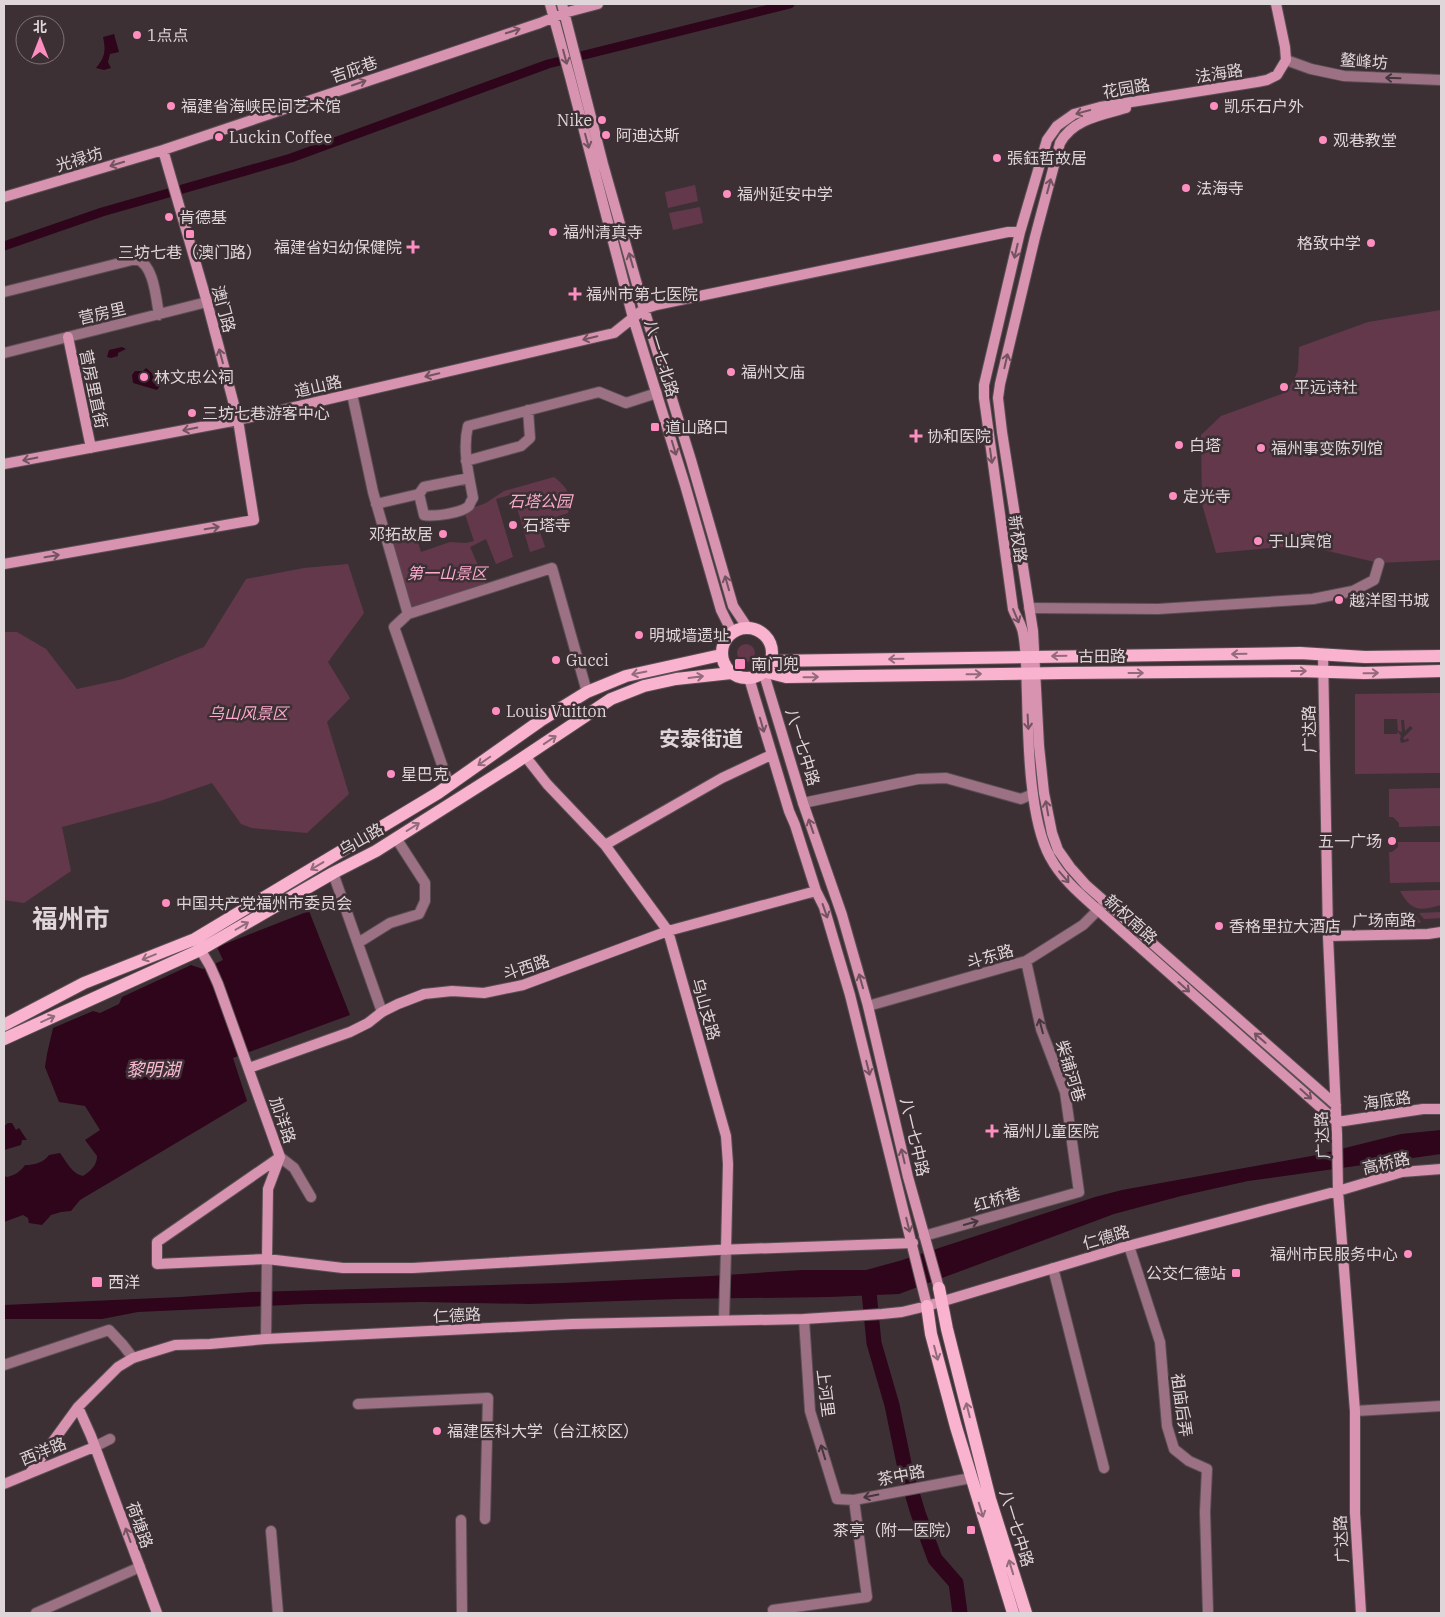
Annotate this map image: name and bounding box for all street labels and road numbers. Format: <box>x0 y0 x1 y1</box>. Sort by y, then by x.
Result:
street label: 鳌峰坊 <box>1339 49 1389 73</box>
street label: 吉庇巷 <box>328 52 380 86</box>
street label: 法海路 <box>1194 59 1244 87</box>
street label: 花园路 <box>1101 74 1151 102</box>
street label: 光禄坊 <box>53 142 105 176</box>
street label: 澳门路 <box>208 283 240 335</box>
street label: 营房里 <box>76 298 128 328</box>
street label: 八一七北路 <box>641 317 683 399</box>
street label: 营房里直街 <box>76 348 112 430</box>
street label: 道山路 <box>292 371 344 401</box>
street label: 新权路 <box>1005 514 1031 564</box>
street label: 古田路 <box>1078 646 1126 666</box>
street label: 广达路 <box>1299 705 1319 753</box>
street label: 八一七中路 <box>782 706 824 788</box>
street label: 乌山路 <box>335 818 387 860</box>
street label: 新权南路 <box>1101 890 1161 948</box>
street label: 广场南路 <box>1352 909 1416 931</box>
street label: 斗东路 <box>964 940 1016 972</box>
street label: 斗西路 <box>500 950 552 984</box>
street label: 乌山支路 <box>688 975 724 1043</box>
street label: 柴铺河巷 <box>1052 1037 1090 1105</box>
street label: 海底路 <box>1362 1087 1412 1113</box>
street label: 加洋路 <box>266 1094 300 1146</box>
street label: 八一七中路 <box>896 1096 934 1178</box>
street label: 广达路 <box>1311 1111 1333 1159</box>
street label: 高桥路 <box>1360 1148 1412 1178</box>
street label: 红桥巷 <box>971 1183 1023 1215</box>
street label: 仁德路 <box>1080 1221 1132 1253</box>
street label: 仁德路 <box>433 1304 481 1326</box>
street label: 上河里 <box>813 1368 839 1418</box>
street label: 祖庙后弄 <box>1168 1372 1196 1438</box>
street label: 西洋路 <box>17 1433 69 1469</box>
street label: 茶中路 <box>876 1461 926 1489</box>
street label: 八一七中路 <box>996 1487 1038 1569</box>
street label: 荷塘路 <box>122 1499 158 1551</box>
street label: 广达路 <box>1330 1515 1352 1563</box>

